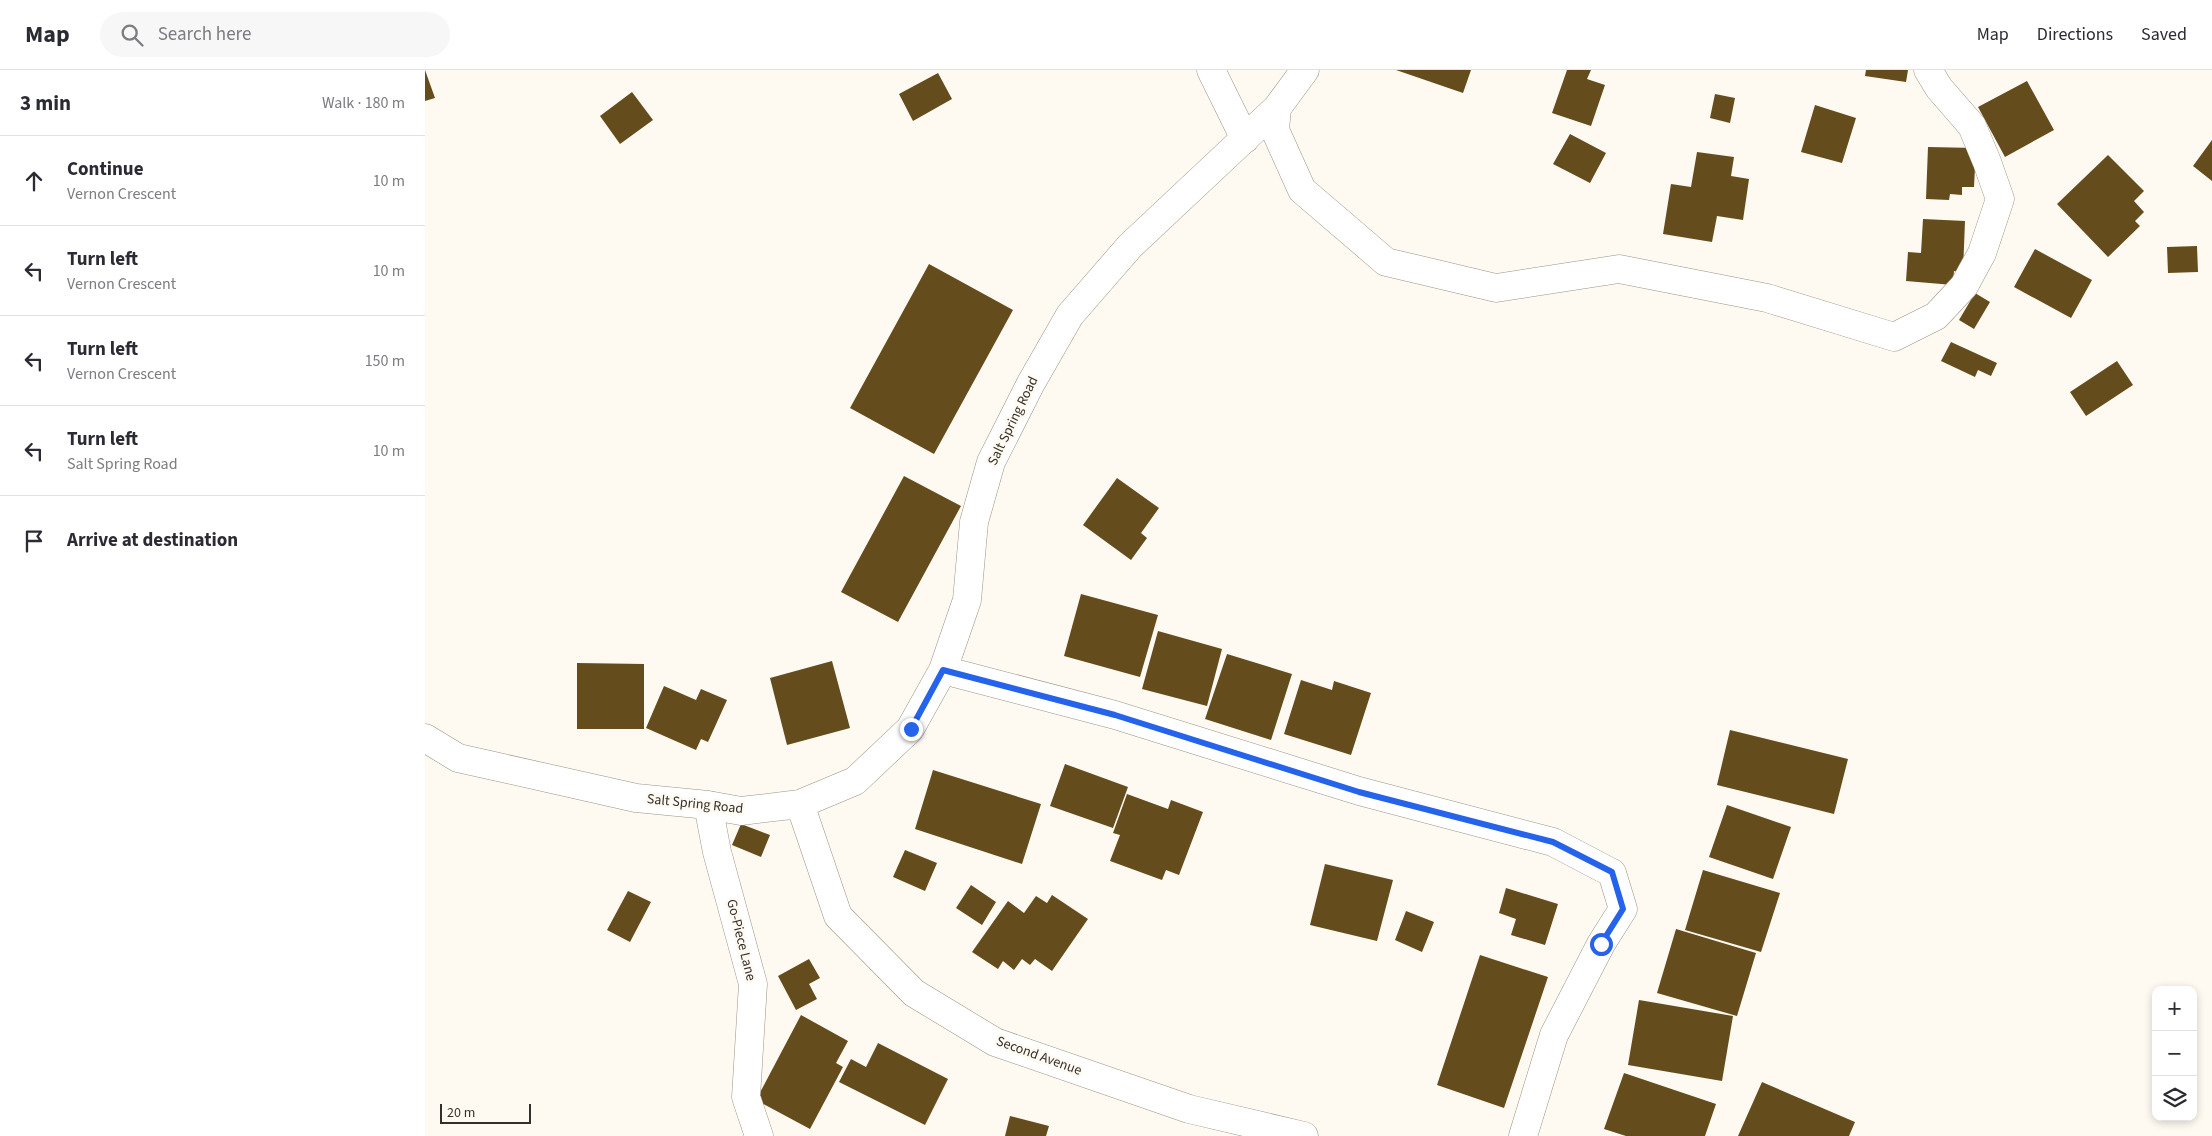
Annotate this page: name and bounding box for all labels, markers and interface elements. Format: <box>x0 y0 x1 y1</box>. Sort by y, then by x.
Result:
search box <box>100 12 450 57</box>
text: Map <box>25 17 70 52</box>
icon: search <box>118 21 146 49</box>
text: Search here <box>158 21 251 48</box>
text: Map <box>1977 22 2009 47</box>
text: Directions <box>2037 22 2113 47</box>
text: Saved <box>2141 22 2187 47</box>
text: 3 min <box>20 88 71 118</box>
text: Walk · 180 m <box>322 92 405 114</box>
text: Continue <box>67 156 144 183</box>
icon: ahead <box>20 167 48 195</box>
text: 10 m <box>373 170 405 192</box>
text: Vernon Crescent <box>67 183 176 205</box>
text: Turn left <box>67 246 138 273</box>
icon: left <box>20 257 48 285</box>
text: 10 m <box>373 260 405 282</box>
text: Vernon Crescent <box>67 273 176 295</box>
text: Turn left <box>67 336 138 363</box>
icon: left <box>20 347 48 375</box>
text: 150 m <box>365 350 405 372</box>
text: Vernon Crescent <box>67 363 176 385</box>
street label: Salt Spring Road <box>983 373 1043 469</box>
text: Turn left <box>67 426 138 453</box>
icon: left <box>20 437 48 465</box>
text: 10 m <box>373 440 405 462</box>
text: Salt Spring Road <box>67 453 178 475</box>
icon: arrive <box>20 527 48 555</box>
text: Arrive at destination <box>67 527 238 554</box>
route end <box>900 718 923 741</box>
street label: Salt Spring Road <box>646 789 744 819</box>
street label: Go-Piece Lane <box>721 897 761 983</box>
route start <box>1590 933 1613 956</box>
map controls <box>2152 986 2197 1121</box>
button: + <box>2152 986 2197 1031</box>
street label: Second Avenue <box>994 1031 1085 1081</box>
button: − <box>2152 1031 2197 1076</box>
button: layers <box>2152 1076 2197 1121</box>
scale bar <box>440 1101 531 1124</box>
text: 20 m <box>447 1103 475 1123</box>

